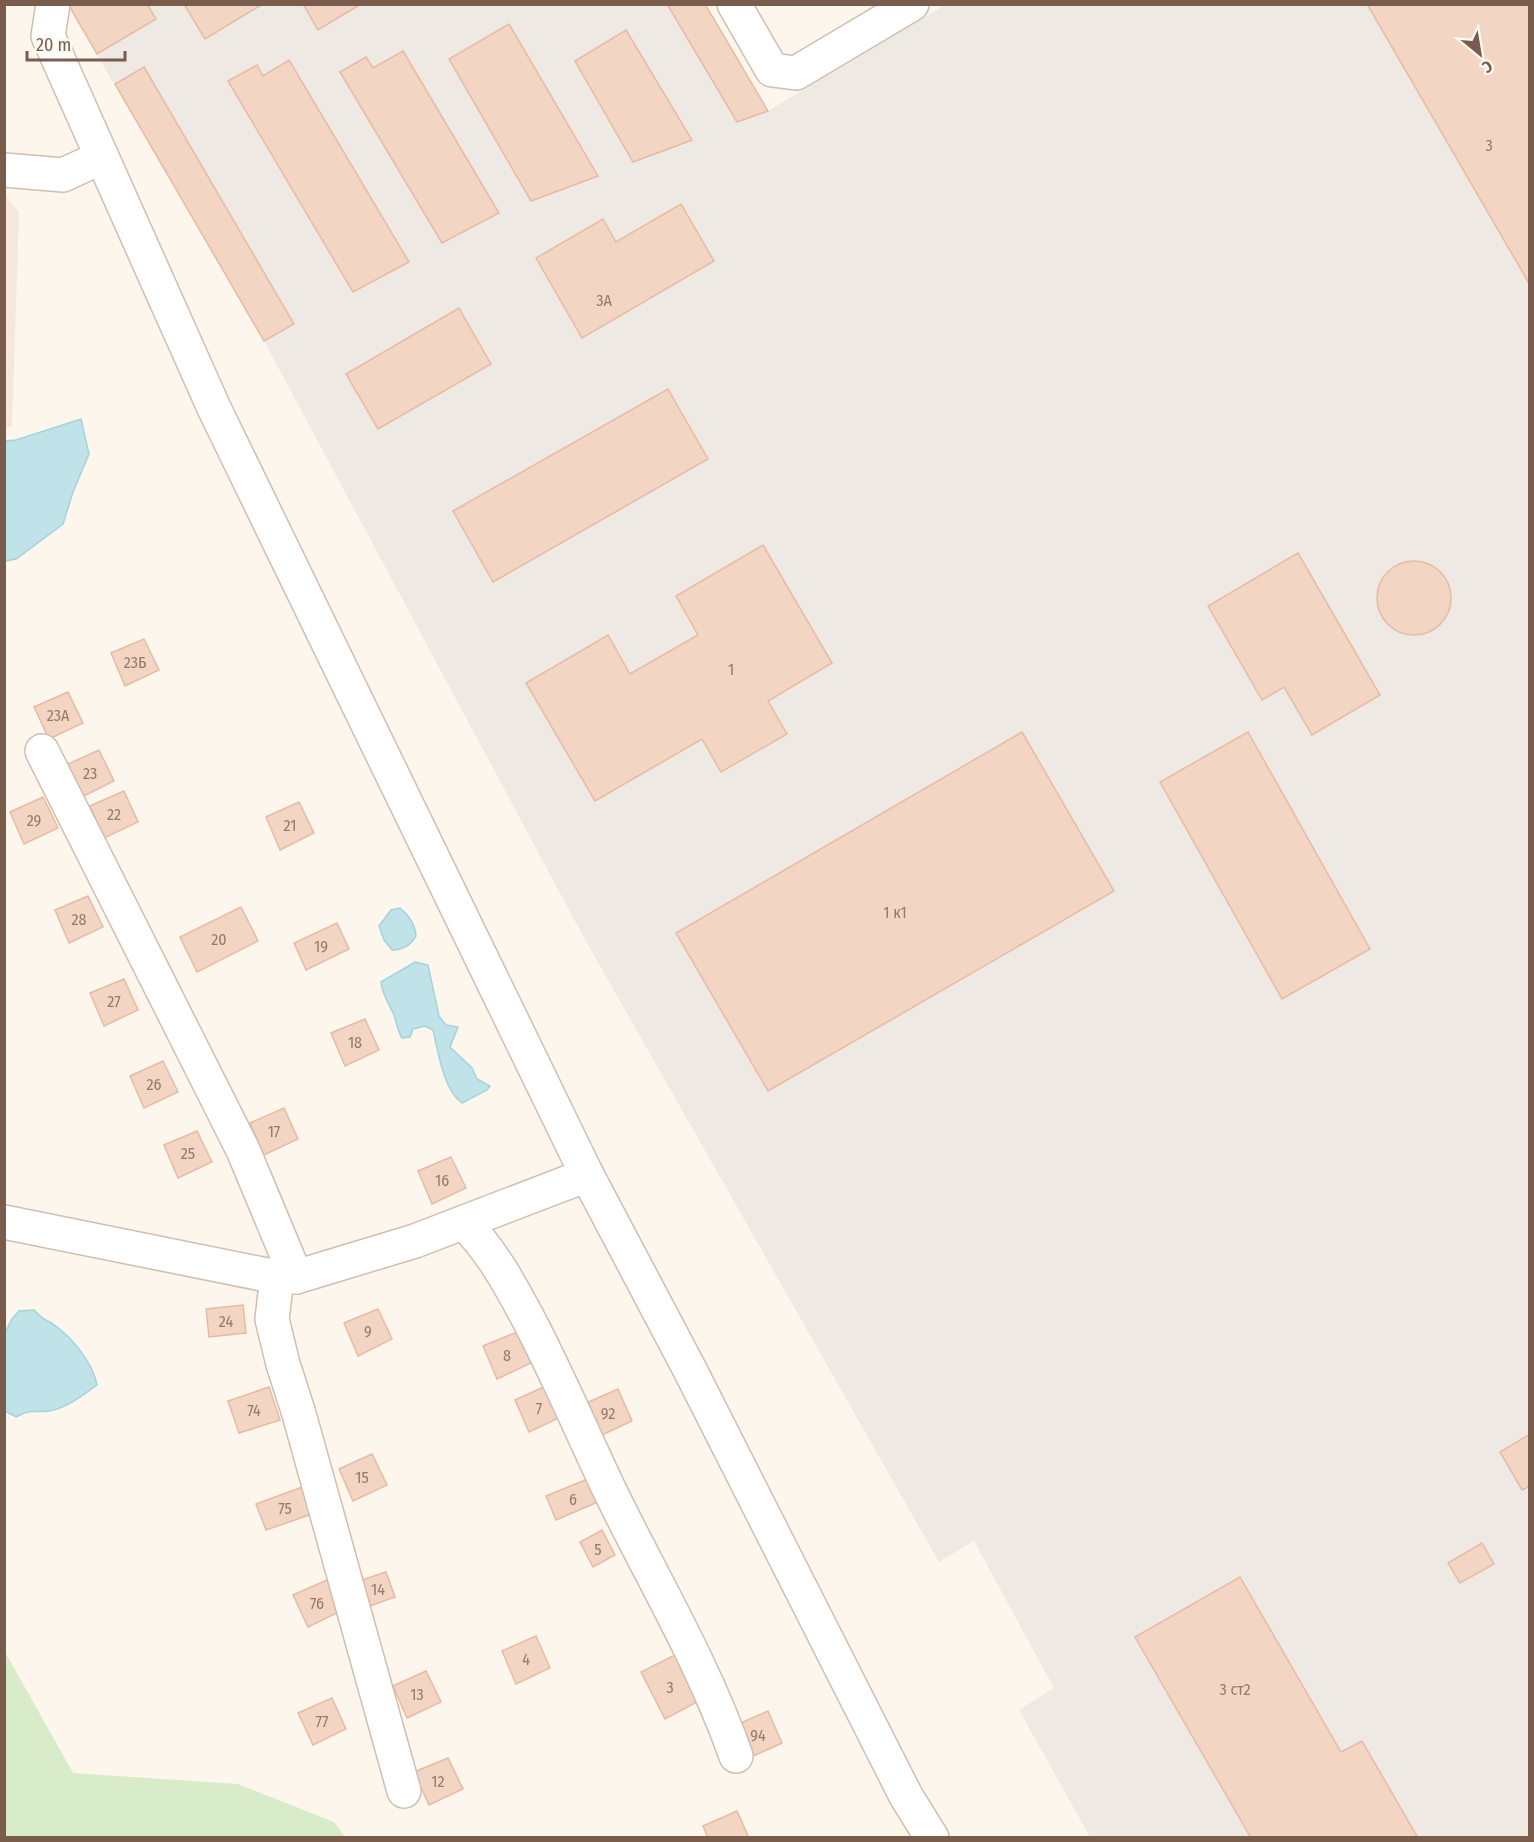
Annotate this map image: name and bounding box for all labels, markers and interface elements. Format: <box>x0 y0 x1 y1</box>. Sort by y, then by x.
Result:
scale bar <box>27 24 124 62</box>
north arrow <box>1450 24 1510 84</box>
text: 20 m <box>36 34 71 56</box>
text: С <box>1478 56 1496 77</box>
house number: 3 <box>1485 136 1493 155</box>
house number: 3А <box>596 291 612 310</box>
house number: 23Б <box>124 653 146 672</box>
house number: 1 <box>728 660 734 679</box>
house number: 23А <box>47 706 70 725</box>
house number: 23 <box>83 764 97 783</box>
house number: 22 <box>107 805 121 824</box>
house number: 29 <box>27 811 42 830</box>
house number: 21 <box>284 816 296 835</box>
house number: 1 к1 <box>883 903 907 922</box>
house number: 28 <box>71 910 87 929</box>
house number: 20 <box>211 930 227 949</box>
house number: 19 <box>314 937 328 956</box>
house number: 27 <box>107 992 121 1011</box>
house number: 18 <box>348 1033 362 1052</box>
house number: 26 <box>147 1075 162 1094</box>
house number: 17 <box>268 1122 281 1141</box>
house number: 25 <box>181 1144 195 1163</box>
house number: 16 <box>435 1171 449 1190</box>
house number: 24 <box>219 1312 233 1331</box>
house number: 9 <box>364 1322 372 1341</box>
house number: 8 <box>503 1346 511 1365</box>
house number: 7 <box>536 1399 543 1418</box>
house number: 74 <box>247 1401 261 1420</box>
house number: 92 <box>601 1404 615 1423</box>
house number: 15 <box>355 1468 369 1487</box>
house number: 6 <box>569 1490 577 1509</box>
house number: 75 <box>278 1499 292 1518</box>
house number: 5 <box>594 1540 602 1559</box>
house number: 14 <box>371 1580 385 1599</box>
house number: 76 <box>310 1594 324 1613</box>
house number: 4 <box>522 1650 530 1669</box>
house number: 3 <box>666 1678 674 1697</box>
house number: 3 ст2 <box>1219 1680 1251 1699</box>
house number: 13 <box>410 1685 424 1704</box>
house number: 77 <box>315 1712 329 1731</box>
house number: 94 <box>750 1726 766 1745</box>
house number: 12 <box>431 1772 445 1791</box>

